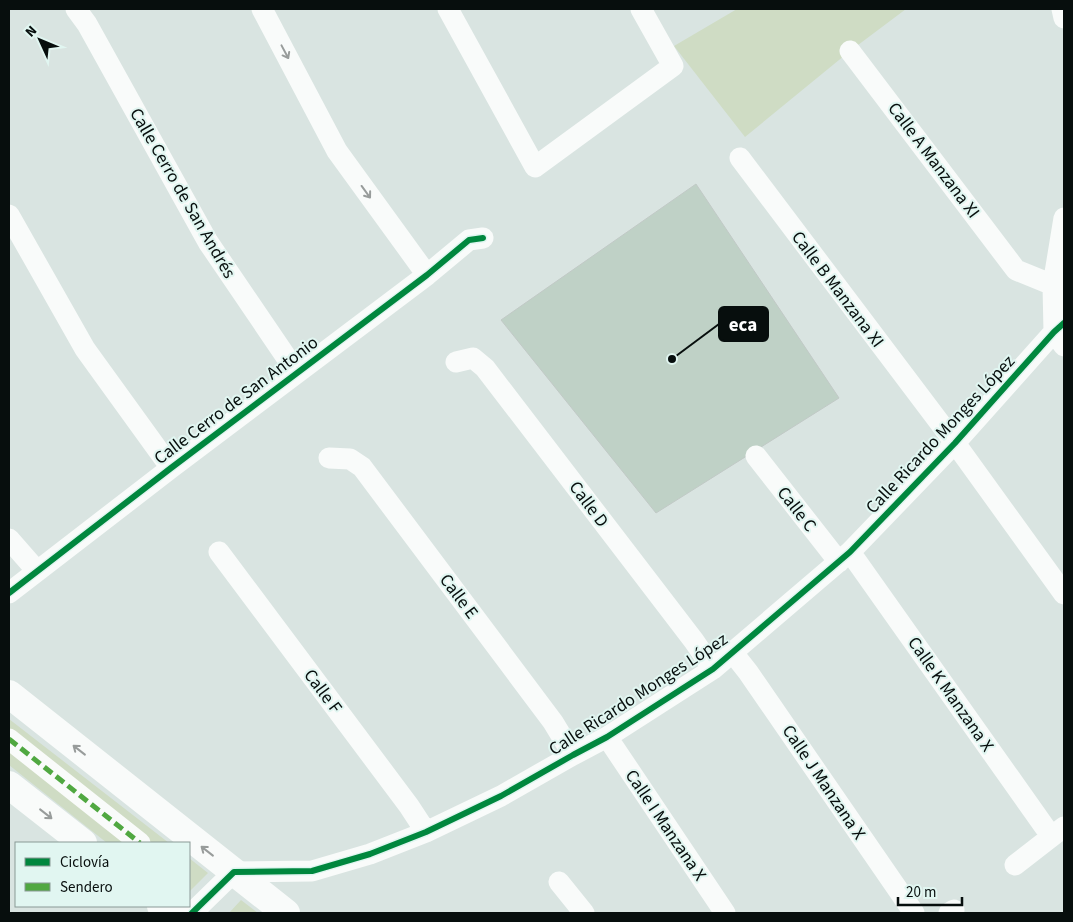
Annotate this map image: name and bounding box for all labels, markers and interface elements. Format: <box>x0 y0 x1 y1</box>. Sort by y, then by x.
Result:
north arrow <box>15 15 65 65</box>
text: N <box>21 21 42 42</box>
one-way arrow <box>280 44 290 59</box>
street label: Calle A Manzana XI <box>882 97 985 223</box>
street label: Calle Cerro de San Andrés <box>124 104 242 283</box>
one-way arrow <box>361 185 372 198</box>
street label: Calle B Manzana XI <box>785 226 890 353</box>
callout: eca <box>719 307 768 341</box>
text: eca <box>729 312 757 339</box>
street label: Calle Cerro de San Antonio <box>149 330 324 471</box>
street label: Calle Ricardo Monges López <box>860 349 1021 519</box>
street label: Calle D <box>563 476 614 533</box>
street label: Calle C <box>771 481 822 537</box>
street label: Calle E <box>433 569 484 624</box>
street label: Calle Ricardo Monges López <box>544 627 733 762</box>
street label: Calle K Manzana X <box>902 632 1000 757</box>
street label: Calle F <box>298 664 348 719</box>
street label: Calle J Manzana X <box>776 720 871 845</box>
one-way arrow <box>73 744 86 755</box>
street label: Calle I Manzana X <box>619 765 712 886</box>
one-way arrow <box>39 808 52 819</box>
legend <box>15 842 190 907</box>
one-way arrow <box>201 845 214 856</box>
text: Ciclovía <box>60 852 109 873</box>
scale bar <box>898 874 962 906</box>
text: Sendero <box>60 877 113 898</box>
text: 20 m <box>906 882 936 903</box>

